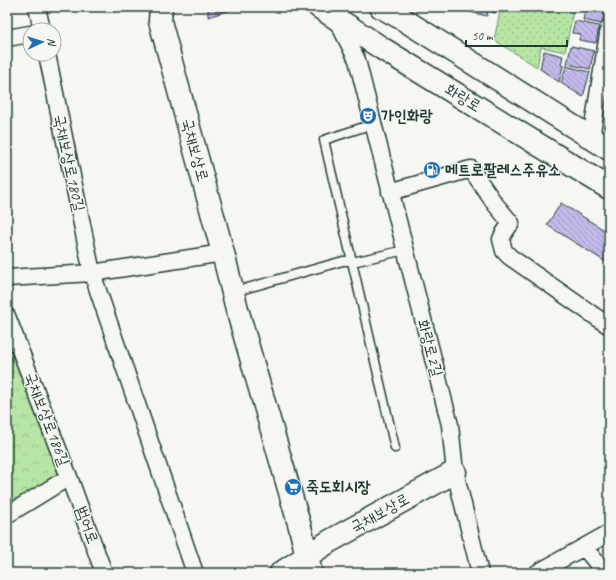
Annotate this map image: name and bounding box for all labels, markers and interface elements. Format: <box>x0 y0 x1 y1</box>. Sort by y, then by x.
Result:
north arrow <box>22 22 62 62</box>
scale bar <box>466 22 567 48</box>
text: 50 m <box>472 28 494 44</box>
text: N <box>45 37 59 47</box>
street label: 화랑로 <box>441 79 485 117</box>
theatre icon: 가인화랑 <box>358 106 378 126</box>
place label: 가인화랑 <box>381 106 433 126</box>
street label: 국채보상로180길 <box>49 113 89 214</box>
street label: 국채보상로 <box>177 116 213 184</box>
fuel station icon: 메트로팔레스주유소 <box>422 160 442 180</box>
place label: 메트로팔레스주유소 <box>445 160 561 180</box>
street label: 화랑로2길 <box>413 317 447 379</box>
street label: 국채보상로186길 <box>20 369 74 469</box>
supermarket icon: 죽도회시장 <box>283 477 303 497</box>
place label: 죽도회시장 <box>306 477 371 497</box>
street label: 국채보상로 <box>347 489 413 537</box>
street label: 범어로 <box>71 503 103 547</box>

